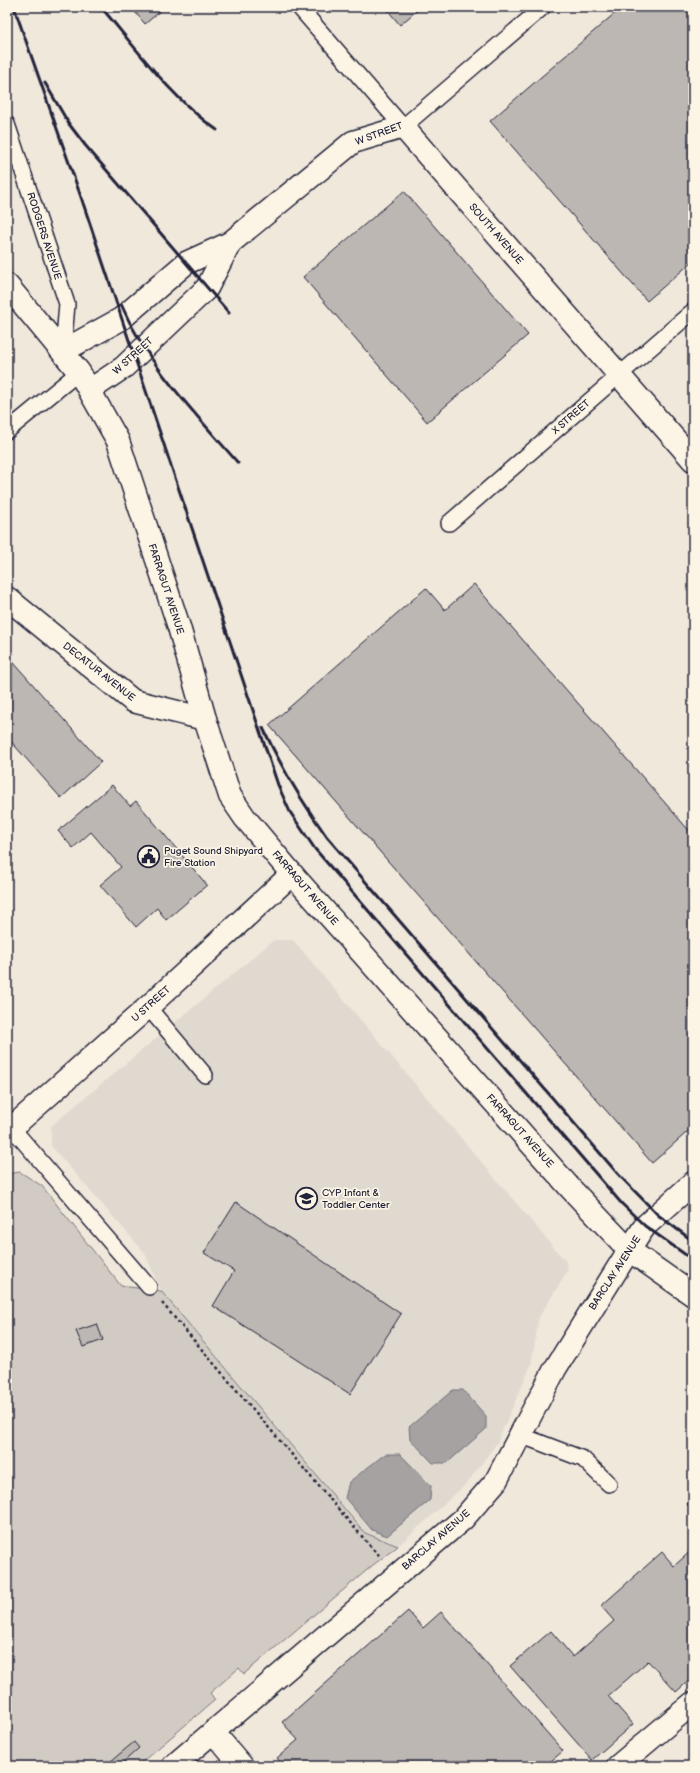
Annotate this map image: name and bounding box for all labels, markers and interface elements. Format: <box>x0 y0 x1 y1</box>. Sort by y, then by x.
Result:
street label: W STREET <box>354 120 404 148</box>
street label: RODGERS AVENUE <box>24 191 64 282</box>
street label: SOUTH AVENUE <box>466 201 526 267</box>
street label: W STREET <box>110 335 156 377</box>
street label: X STREET <box>549 397 592 437</box>
street label: FARRAGUT AVENUE <box>146 542 186 636</box>
street label: DECATUR AVENUE <box>60 640 138 704</box>
public building icon: Puget Sound Shipyard Fire Station <box>136 844 162 870</box>
place label: Puget Sound Shipyard Fire Station <box>164 845 263 869</box>
street label: FARRAGUT AVENUE <box>269 848 341 928</box>
street label: U STREET <box>129 983 173 1025</box>
street label: FARRAGUT AVENUE <box>484 1092 556 1170</box>
school or university icon: CYP Infant & Toddler Center <box>293 1186 319 1212</box>
place label: CYP Infant & Toddler Center <box>322 1187 390 1211</box>
street label: BARCLAY AVENUE <box>587 1233 644 1312</box>
street label: BARCLAY AVENUE <box>400 1507 473 1573</box>

